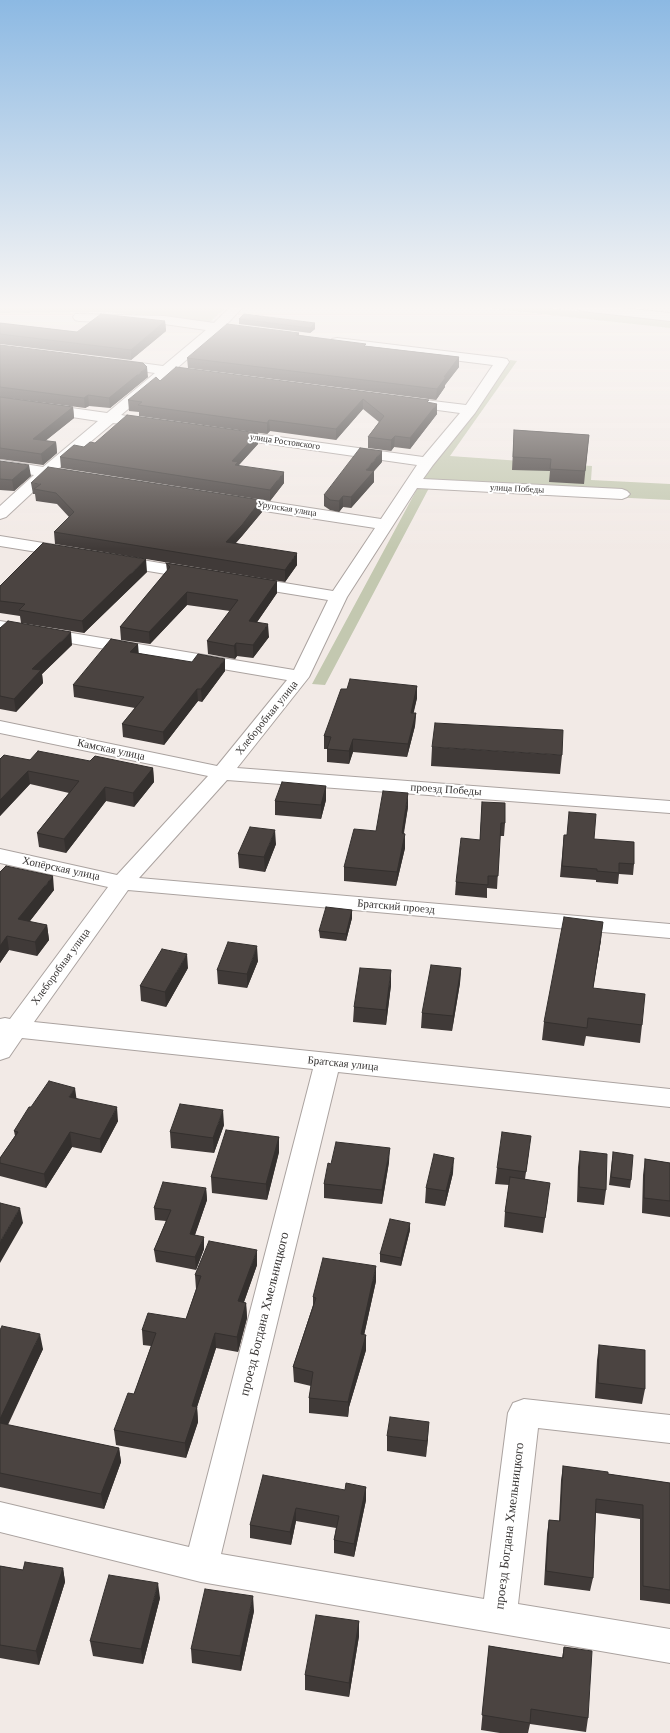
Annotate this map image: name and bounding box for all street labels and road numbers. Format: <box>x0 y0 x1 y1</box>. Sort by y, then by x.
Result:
street label: улица Ростовского <box>249 432 321 452</box>
street label: улица Победы <box>490 482 544 496</box>
street label: Урупская улица <box>256 499 318 519</box>
street label: Хлеборобная улица <box>233 678 301 758</box>
street label: Камская улица <box>76 736 146 764</box>
street label: проезд Победы <box>410 781 482 799</box>
street label: Хопёрская улица <box>21 854 101 884</box>
street label: Братский проезд <box>357 897 435 917</box>
street label: Хлеборобная улица <box>29 926 93 1008</box>
street label: Братская улица <box>307 1054 379 1074</box>
street label: проезд Богдана Хмельницкого <box>237 1231 293 1397</box>
street label: проезд Богдана Хмельницкого <box>492 1442 528 1610</box>

